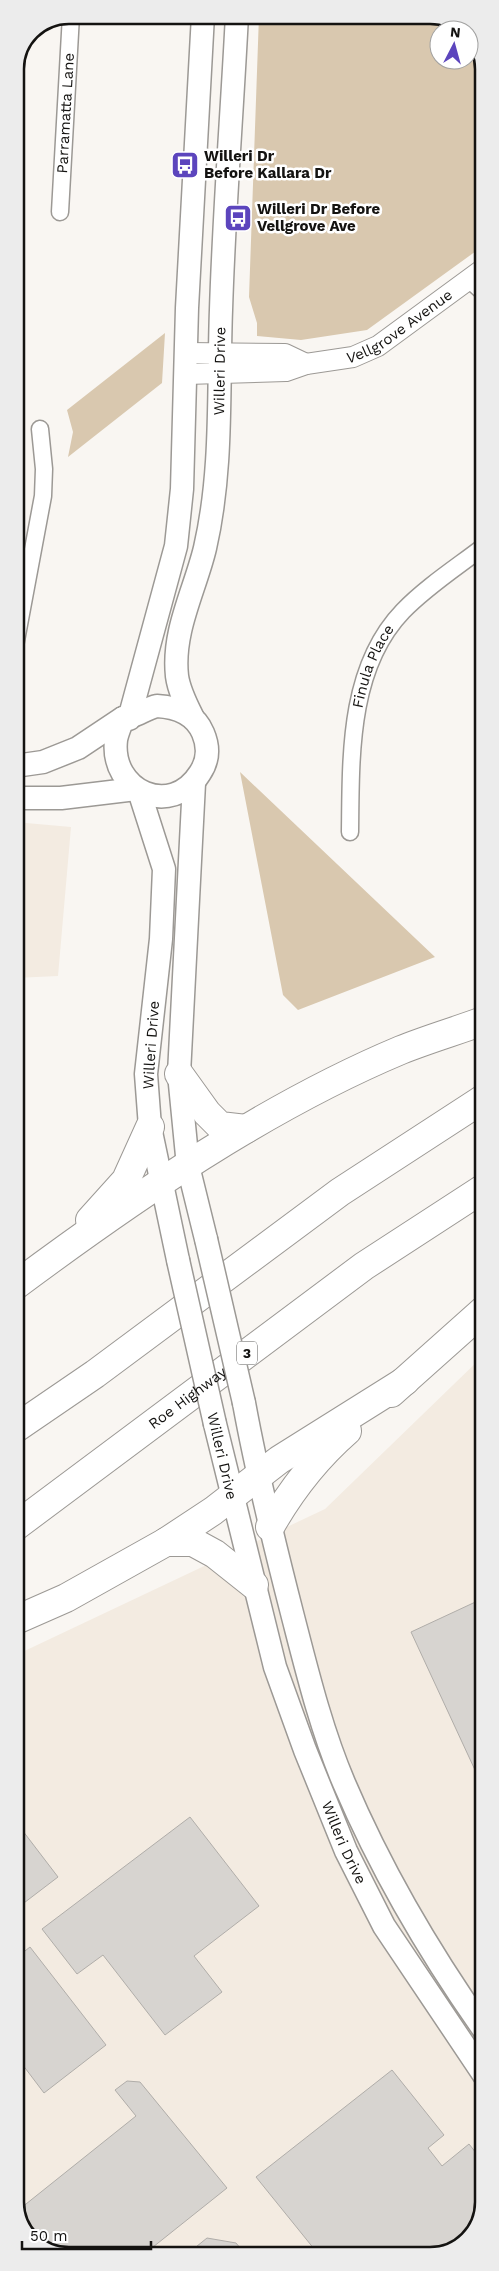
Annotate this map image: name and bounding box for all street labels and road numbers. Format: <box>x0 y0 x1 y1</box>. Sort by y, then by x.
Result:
street label: Parramatta Lane <box>53 52 78 174</box>
street label: Vellgrove Avenue <box>345 286 456 367</box>
street label: Willeri Drive <box>210 326 229 416</box>
street label: Finula Place <box>349 621 398 710</box>
street label: Willeri Drive <box>139 1000 163 1090</box>
road number: 3 <box>237 1342 257 1365</box>
street label: Roe Highway <box>145 1363 230 1433</box>
street label: Willeri Drive <box>203 1411 241 1501</box>
street label: Willeri Drive <box>318 1799 370 1887</box>

